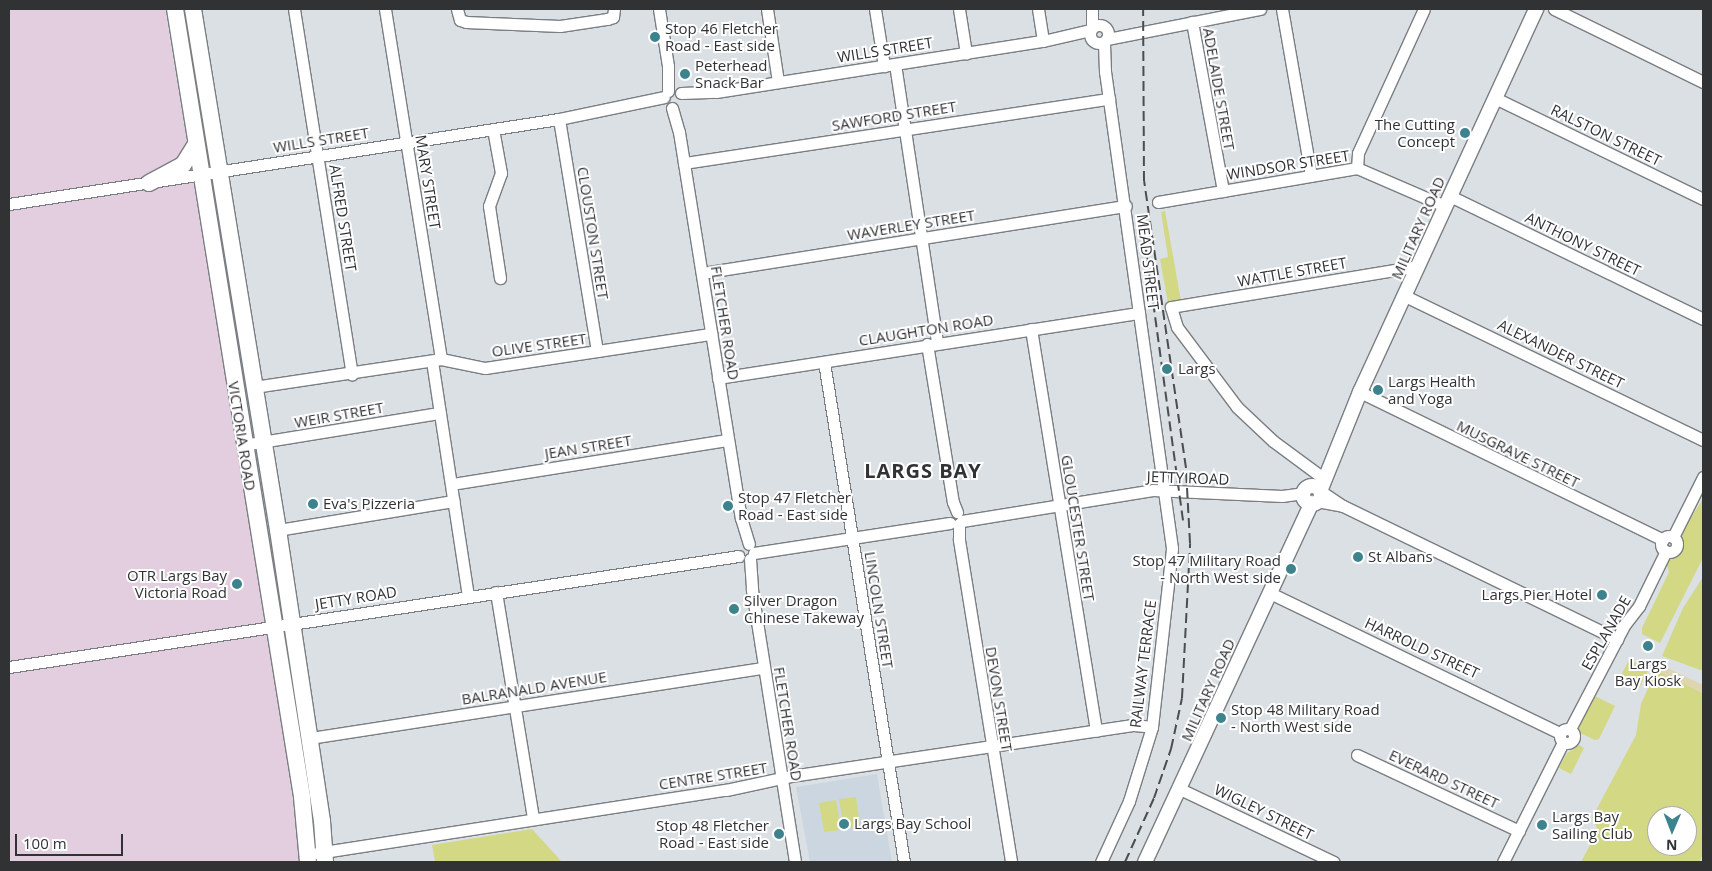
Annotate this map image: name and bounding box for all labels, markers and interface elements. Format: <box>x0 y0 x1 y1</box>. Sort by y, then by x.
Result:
place label: Stop 46 Fletcher Road - East side <box>665 19 778 54</box>
street label: ADELAIDE STREET <box>1199 26 1239 152</box>
marker: Stop 46 Fletcher Road - East side <box>649 31 661 43</box>
street label: WILLS STREET <box>836 34 934 66</box>
place label: Peterhead Snack Bar <box>695 56 767 91</box>
marker: Peterhead Snack Bar <box>679 68 691 80</box>
street label: SAWFORD STREET <box>831 97 957 135</box>
street label: RALSTON STREET <box>1548 100 1664 170</box>
place label: The Cutting Concept <box>1375 115 1455 150</box>
street label: WILLS STREET <box>272 124 370 156</box>
marker: The Cutting Concept <box>1459 127 1471 139</box>
street label: MARY STREET <box>412 134 444 230</box>
street label: WINDSOR STREET <box>1225 146 1351 184</box>
street label: ALFRED STREET <box>326 163 360 273</box>
street label: CLOUSTON STREET <box>574 165 612 301</box>
street label: MILITARY ROAD <box>1387 174 1449 282</box>
street label: WAVERLEY STREET <box>846 206 976 244</box>
street label: ANTHONY STREET <box>1522 208 1644 280</box>
street label: MEAD STREET <box>1133 213 1163 311</box>
street label: WATTLE STREET <box>1236 254 1348 290</box>
street label: FLETCHER ROAD <box>707 265 743 381</box>
street label: CLAUGHTON ROAD <box>857 310 995 350</box>
street label: ALEXANDER STREET <box>1495 316 1627 392</box>
street label: OLIVE STREET <box>490 329 588 361</box>
place label: Largs <box>1178 360 1216 378</box>
marker: Largs <box>1160 362 1174 376</box>
place label: Largs Health and Yoga <box>1388 372 1476 407</box>
street label: VICTORIA ROAD <box>224 380 260 492</box>
marker: Largs Health and Yoga <box>1372 384 1384 396</box>
street label: WEIR STREET <box>293 398 385 432</box>
street label: MUSGRAVE STREET <box>1454 417 1582 491</box>
street label: JEAN STREET <box>543 431 633 463</box>
street label: GLOUCESTER STREET <box>1058 454 1098 602</box>
district label: LARGS BAY <box>863 458 983 482</box>
street label: JETTY ROAD <box>1146 468 1230 488</box>
place label: Stop 47 Fletcher Road - East side <box>738 488 851 523</box>
place label: Eva's Pizzeria <box>323 495 415 513</box>
marker: Eva's Pizzeria <box>307 498 319 510</box>
marker: Stop 47 Fletcher Road - East side <box>722 500 734 512</box>
place label: St Albans <box>1368 548 1433 566</box>
street label: LINCOLN STREET <box>861 550 897 670</box>
place label: Stop 47 Military Road - North West side <box>1132 551 1281 586</box>
marker: St Albans <box>1352 551 1364 563</box>
marker: Stop 47 Military Road - North West side <box>1285 563 1297 575</box>
place label: OTR Largs Bay Victoria Road <box>127 566 227 601</box>
marker: OTR Largs Bay Victoria Road <box>231 578 243 590</box>
street label: JETTY ROAD <box>314 583 398 613</box>
place label: Largs Pier Hotel <box>1482 586 1592 604</box>
marker: Largs Pier Hotel <box>1596 589 1608 601</box>
place label: Silver Dragon Chinese Takeway <box>744 591 864 626</box>
street label: ESPLANADE <box>1577 593 1635 673</box>
street label: RAILWAY TERRACE <box>1126 599 1160 729</box>
marker: Silver Dragon Chinese Takeway <box>728 603 740 615</box>
street label: HARROLD STREET <box>1362 614 1482 682</box>
street label: MILITARY ROAD <box>1177 636 1239 744</box>
marker: Largs Bay Kiosk <box>1642 640 1654 652</box>
street label: DEVON STREET <box>982 645 1016 753</box>
place label: Largs Bay Kiosk <box>1615 654 1681 689</box>
street label: FLETCHER ROAD <box>770 666 806 782</box>
street label: BALRANALD AVENUE <box>460 668 608 708</box>
place label: Stop 48 Military Road - North West side <box>1231 700 1380 735</box>
marker: Stop 48 Military Road - North West side <box>1215 712 1227 724</box>
street label: EVERARD STREET <box>1386 746 1502 812</box>
street label: CENTRE STREET <box>658 759 768 793</box>
street label: WIGLEY STREET <box>1211 780 1317 844</box>
north arrow <box>1647 806 1697 856</box>
place label: Largs Bay Sailing Club <box>1552 807 1633 842</box>
place label: Largs Bay School <box>854 815 971 833</box>
place label: Stop 48 Fletcher Road - East side <box>656 816 769 851</box>
marker: Largs Bay School <box>838 818 850 830</box>
marker: Largs Bay Sailing Club <box>1536 819 1548 831</box>
scale bar <box>18 824 125 856</box>
marker: Stop 48 Fletcher Road - East side <box>773 828 785 840</box>
text: 100 m <box>23 833 67 853</box>
text: N <box>1666 836 1678 855</box>

